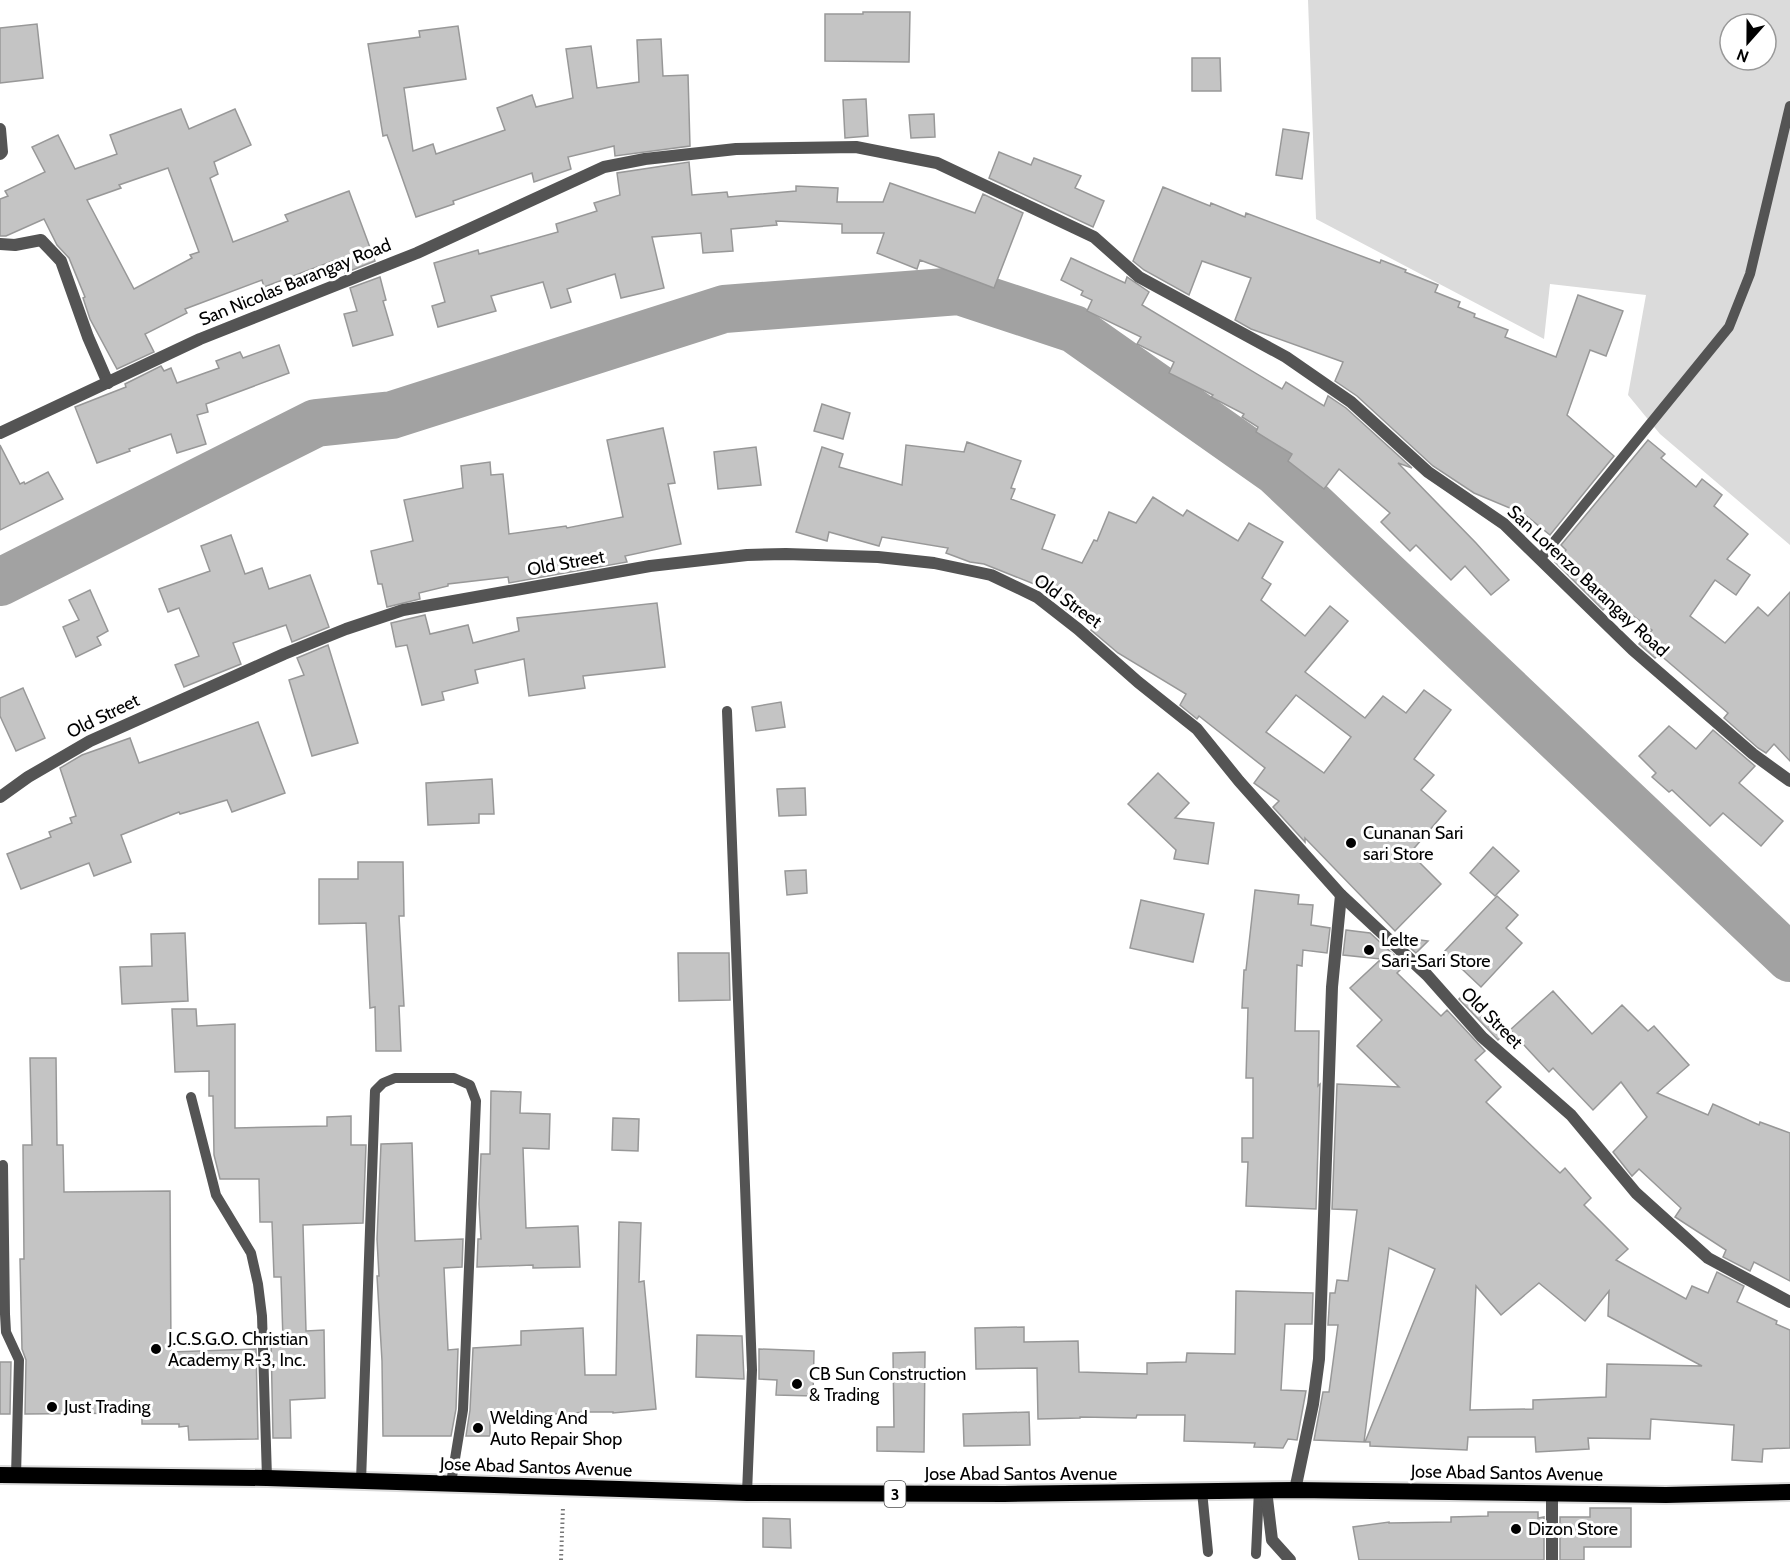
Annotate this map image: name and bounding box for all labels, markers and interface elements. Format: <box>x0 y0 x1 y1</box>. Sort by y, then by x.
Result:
north arrow <box>1718 12 1778 72</box>
text: N <box>1734 45 1751 66</box>
street label: San Nicolas Barangay Road <box>196 233 394 331</box>
street label: San Lorenzo Barangay Road <box>1503 501 1673 661</box>
street label: Old Street <box>526 545 606 581</box>
street label: Old Street <box>1030 569 1106 633</box>
street label: Old Street <box>63 689 143 743</box>
place label: Cunanan Sari sari Store <box>1363 822 1463 865</box>
marker: Cunanan Sari sari Store <box>1344 836 1358 850</box>
place label: Lelte Sari-Sari Store <box>1381 929 1491 972</box>
marker: Lelte Sari-Sari Store <box>1362 943 1376 957</box>
street label: Old Street <box>1457 983 1527 1053</box>
place label: J.C.S.G.O. Christian Academy R-3, Inc. <box>167 1328 308 1371</box>
marker: J.C.S.G.O. Christian Academy R-3, Inc. <box>149 1342 163 1356</box>
place label: CB Sun Construction & Trading <box>809 1363 966 1406</box>
marker: CB Sun Construction & Trading <box>790 1377 804 1391</box>
place label: Just Trading <box>63 1396 151 1418</box>
marker: Just Trading <box>45 1400 59 1414</box>
place label: Welding And Auto Repair Shop <box>490 1407 622 1450</box>
marker: Welding And Auto Repair Shop <box>471 1421 485 1435</box>
street label: Jose Abad Santos Avenue <box>439 1453 632 1481</box>
street label: Jose Abad Santos Avenue <box>1410 1460 1603 1486</box>
street label: Jose Abad Santos Avenue <box>924 1463 1117 1485</box>
road number: 3 <box>884 1481 906 1507</box>
place label: Dizon Store <box>1528 1518 1618 1540</box>
marker: Dizon Store <box>1509 1522 1523 1536</box>

